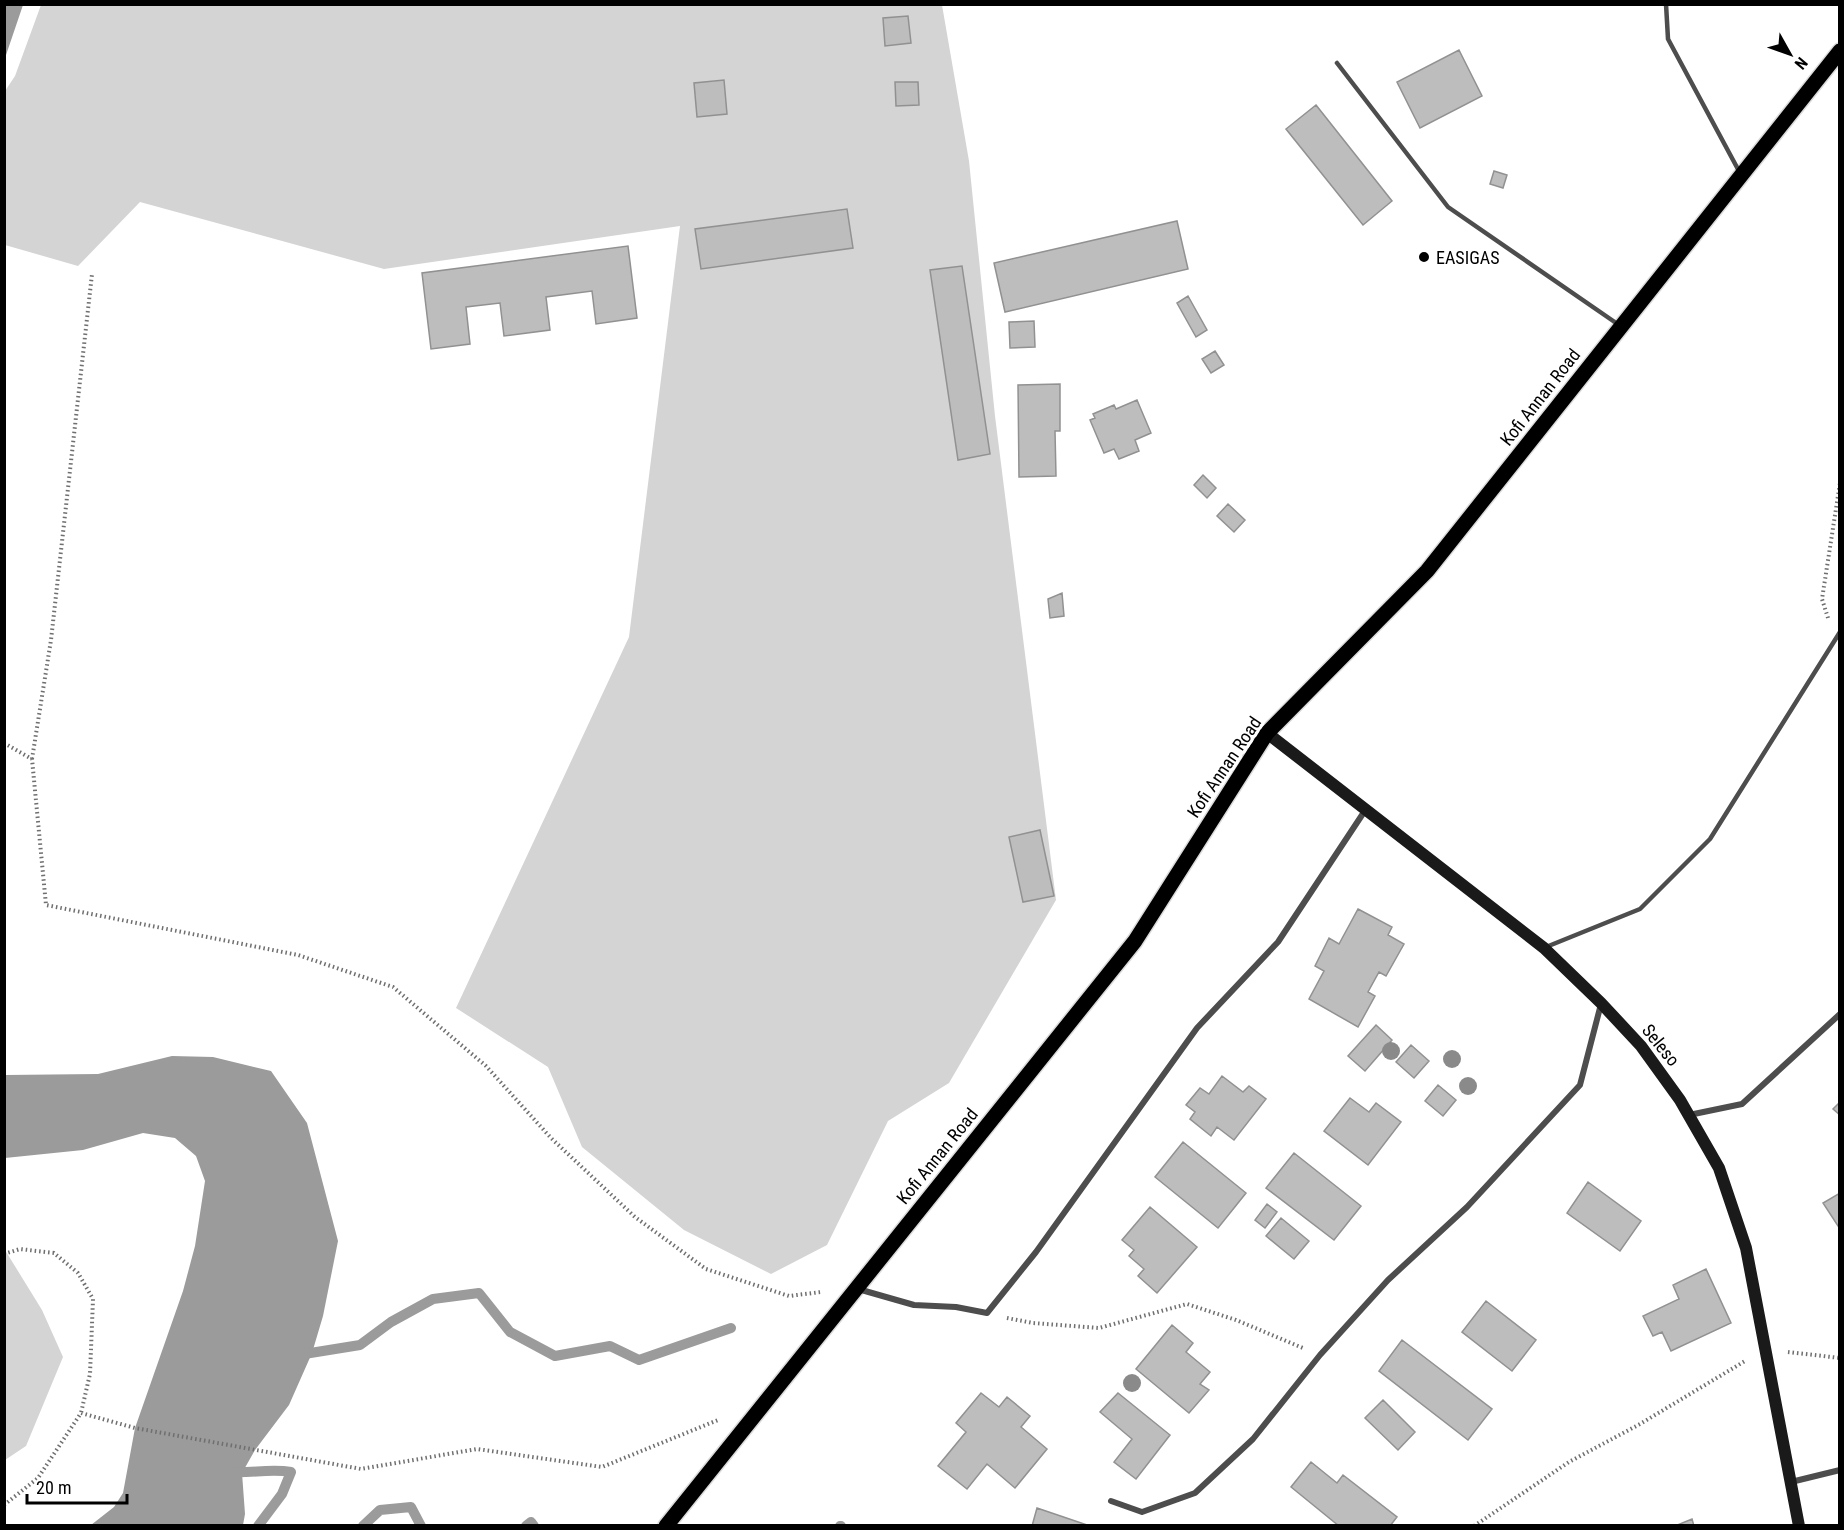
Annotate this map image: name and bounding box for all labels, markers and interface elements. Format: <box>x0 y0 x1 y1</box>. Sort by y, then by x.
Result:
north arrow <box>1760 24 1820 84</box>
text: N <box>1791 53 1812 73</box>
place label: EASIGAS <box>1436 247 1500 268</box>
marker: EASIGAS <box>1417 250 1431 264</box>
street label: Kofi Annan Road <box>1496 344 1584 450</box>
street label: Kofi Annan Road <box>1183 713 1265 821</box>
street label: Seleso <box>1638 1020 1684 1070</box>
street label: Kofi Annan Road <box>892 1104 982 1208</box>
scale bar <box>27 1467 128 1505</box>
text: 20 m <box>36 1477 71 1498</box>

